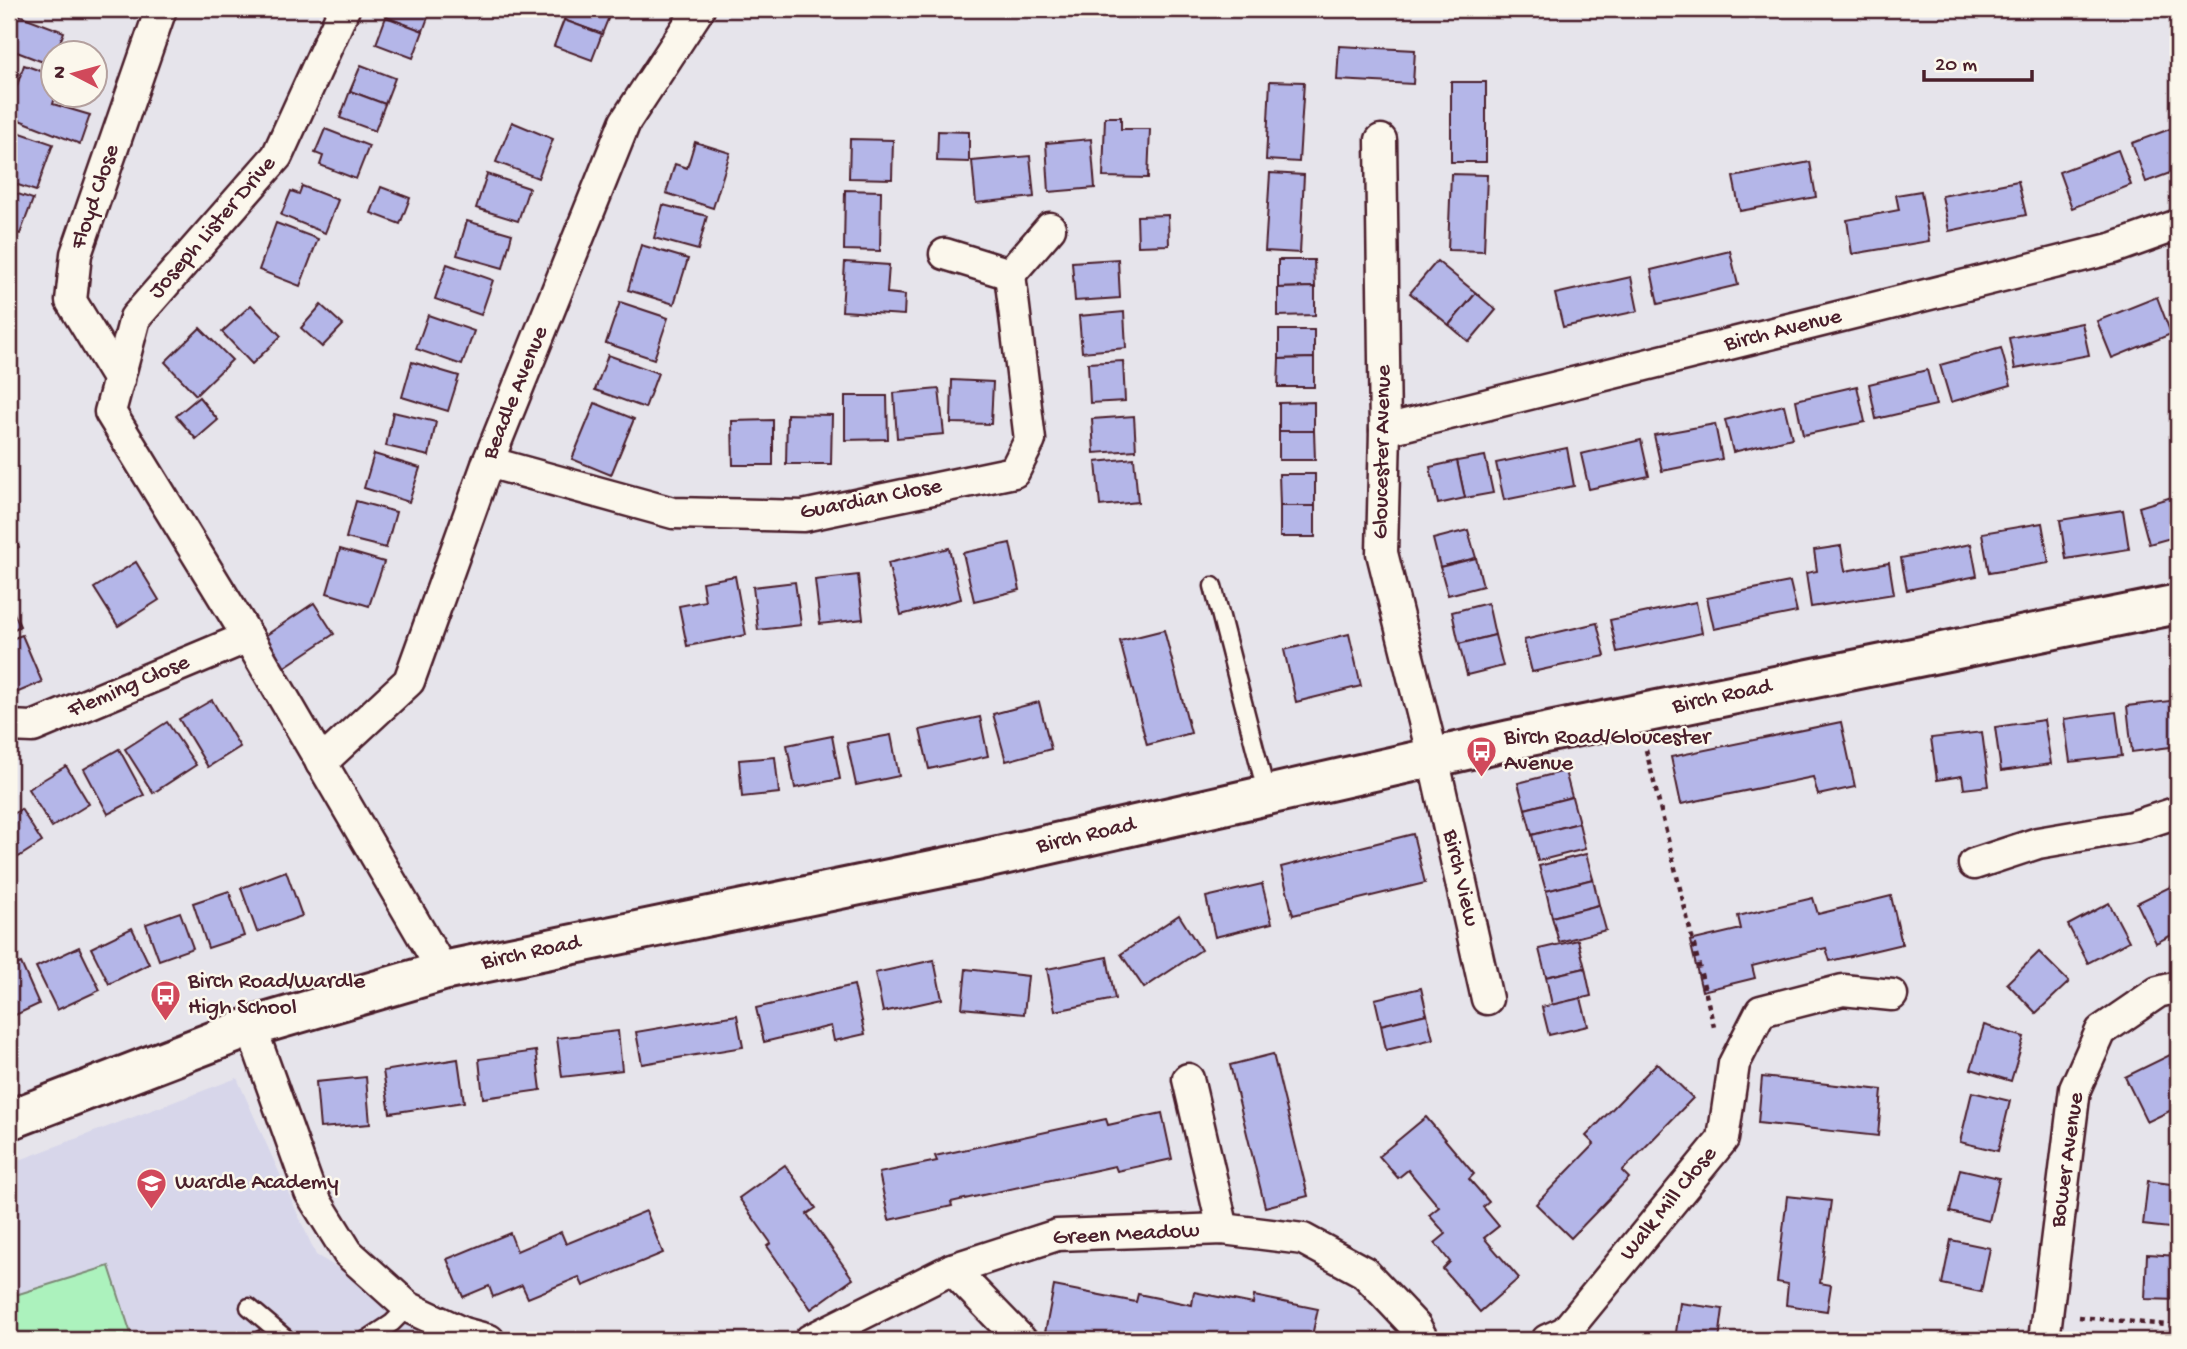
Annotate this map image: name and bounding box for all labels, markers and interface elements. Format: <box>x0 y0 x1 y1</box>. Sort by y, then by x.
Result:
north arrow <box>38 38 108 108</box>
scale bar <box>1924 38 2033 82</box>
text: 20 m <box>1935 54 1977 79</box>
text: N <box>48 65 73 80</box>
street label: Floyd Close <box>65 140 127 254</box>
street label: Joseph Lister Drive <box>144 150 283 305</box>
street label: Birch Avenue <box>1721 303 1845 359</box>
street label: Beadle Avenue <box>477 321 555 465</box>
street label: Gloucester Avenue <box>1368 363 1398 539</box>
street label: Guardian Close <box>798 473 945 527</box>
street label: Fleming Close <box>63 649 195 725</box>
street label: Birch Road <box>1669 673 1776 721</box>
place label: Birch Road/Gloucester Avenue <box>1503 725 1712 778</box>
bus stop icon: Birch Road/Gloucester Avenue <box>1464 734 1498 778</box>
street label: Birch Road <box>1033 811 1140 861</box>
street label: Birch View <box>1436 826 1484 929</box>
street label: Birch Road <box>478 929 585 977</box>
place label: Birch Road/Wardle High School <box>187 969 366 1022</box>
bus stop icon: Birch Road/Wardle High School <box>148 978 182 1022</box>
street label: Bower Avenue <box>2045 1090 2091 1230</box>
street label: Walk Mill Close <box>1615 1140 1724 1267</box>
school or university icon: Wardle Academy <box>135 1166 169 1210</box>
place label: Wardle Academy <box>175 1170 338 1197</box>
street label: Green Meadow <box>1052 1218 1200 1252</box>

